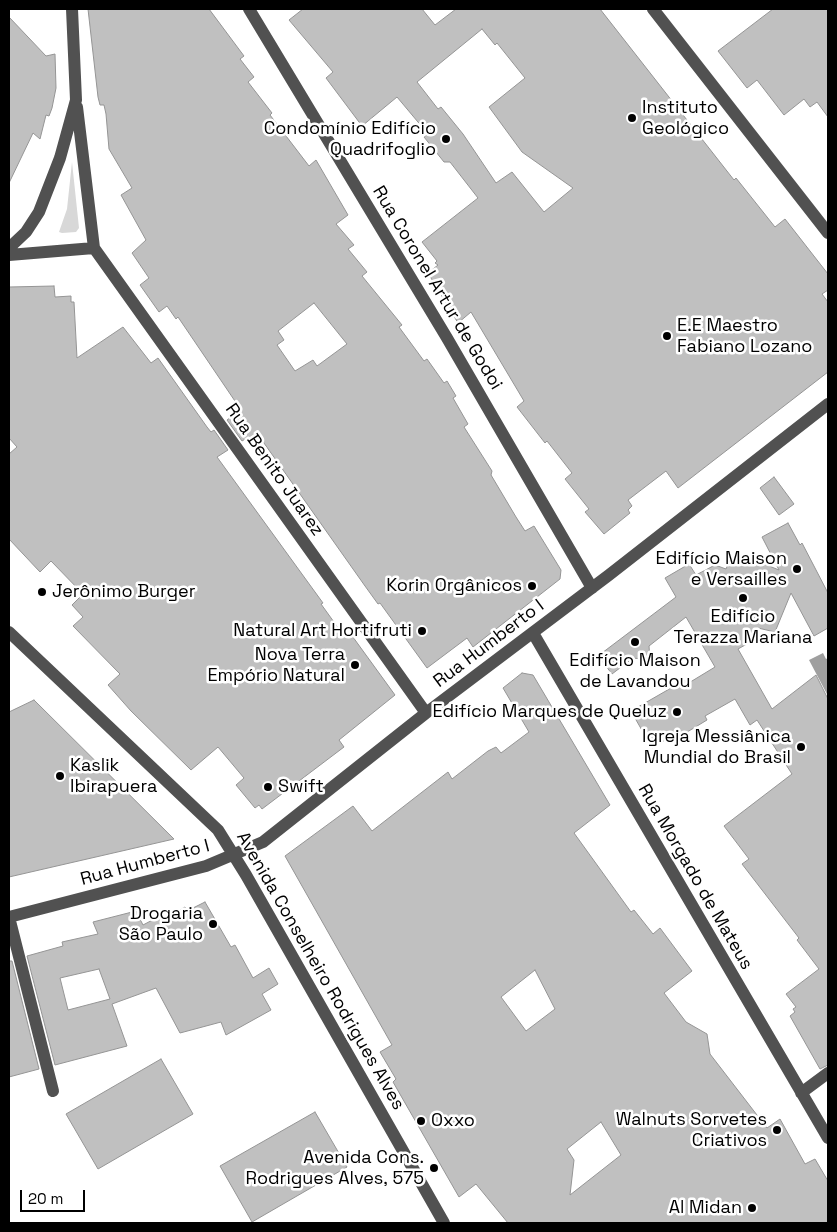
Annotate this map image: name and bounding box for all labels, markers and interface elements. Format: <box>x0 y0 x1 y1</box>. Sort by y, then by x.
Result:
place label: Instituto Geológico <box>642 97 729 140</box>
marker: Instituto Geológico <box>626 112 638 124</box>
place label: Condomínio Edifício Quadrifoglio <box>264 118 436 160</box>
marker: Condomínio Edifício Quadrifoglio <box>440 133 452 145</box>
street label: Rua Coronel Artur de Godoi <box>367 182 507 394</box>
place label: E.E Maestro Fabiano Lozano <box>677 315 812 358</box>
marker: E.E Maestro Fabiano Lozano <box>661 330 673 342</box>
street label: Rua Benito Juarez <box>220 400 328 540</box>
place label: Edifício Maison e Versailles <box>656 548 787 590</box>
marker: Edifício Maison e Versailles <box>791 563 803 575</box>
place label: Korin Orgânicos <box>386 575 522 597</box>
marker: Korin Orgânicos <box>526 580 538 592</box>
place label: Jerônimo Burger <box>52 581 196 603</box>
marker: Jerônimo Burger <box>36 586 48 598</box>
marker: Edifício Terazza Mariana <box>737 592 749 604</box>
street label: Rua Humberto I <box>429 595 549 693</box>
place label: Edifício Terazza Mariana <box>674 606 812 649</box>
place label: Natural Art Hortifruti <box>233 620 412 642</box>
marker: Natural Art Hortifruti <box>416 625 428 637</box>
marker: Edifício Maison de Lavandou <box>629 636 641 648</box>
place label: Nova Terra Empório Natural <box>207 644 345 686</box>
place label: Edifício Maison de Lavandou <box>569 650 701 692</box>
marker: Nova Terra Empório Natural <box>349 659 361 671</box>
place label: Edifício Marques de Queluz <box>432 701 667 723</box>
marker: Edifício Marques de Queluz <box>671 706 683 718</box>
place label: Igreja Messiânica Mundial do Brasil <box>642 726 791 769</box>
marker: Igreja Messiânica Mundial do Brasil <box>795 741 807 753</box>
place label: Kaslik Ibirapuera <box>70 755 157 798</box>
marker: Kaslik Ibirapuera <box>54 770 66 782</box>
place label: Swift <box>278 776 324 798</box>
street label: Rua Morgado de Mateus <box>633 780 757 974</box>
marker: Swift <box>262 781 274 793</box>
street label: Avenida Conselheiro Rodrigues Alves <box>231 828 409 1114</box>
street label: Rua Humberto I <box>78 835 212 891</box>
place label: Drogaria São Paulo <box>119 903 203 946</box>
marker: Drogaria São Paulo <box>207 918 219 930</box>
place label: Walnuts Sorvetes Criativos <box>616 1109 767 1152</box>
place label: Oxxo <box>431 1110 475 1132</box>
marker: Oxxo <box>415 1115 427 1127</box>
marker: Walnuts Sorvetes Criativos <box>771 1124 783 1136</box>
place label: Avenida Cons. Rodrigues Alves, 575 <box>246 1147 424 1190</box>
marker: Avenida Cons. Rodrigues Alves, 575 <box>428 1162 440 1174</box>
scale bar <box>22 1180 88 1212</box>
text: 20 m <box>28 1189 63 1208</box>
place label: Al Midan <box>669 1197 742 1219</box>
marker: Al Midan <box>746 1202 758 1214</box>

